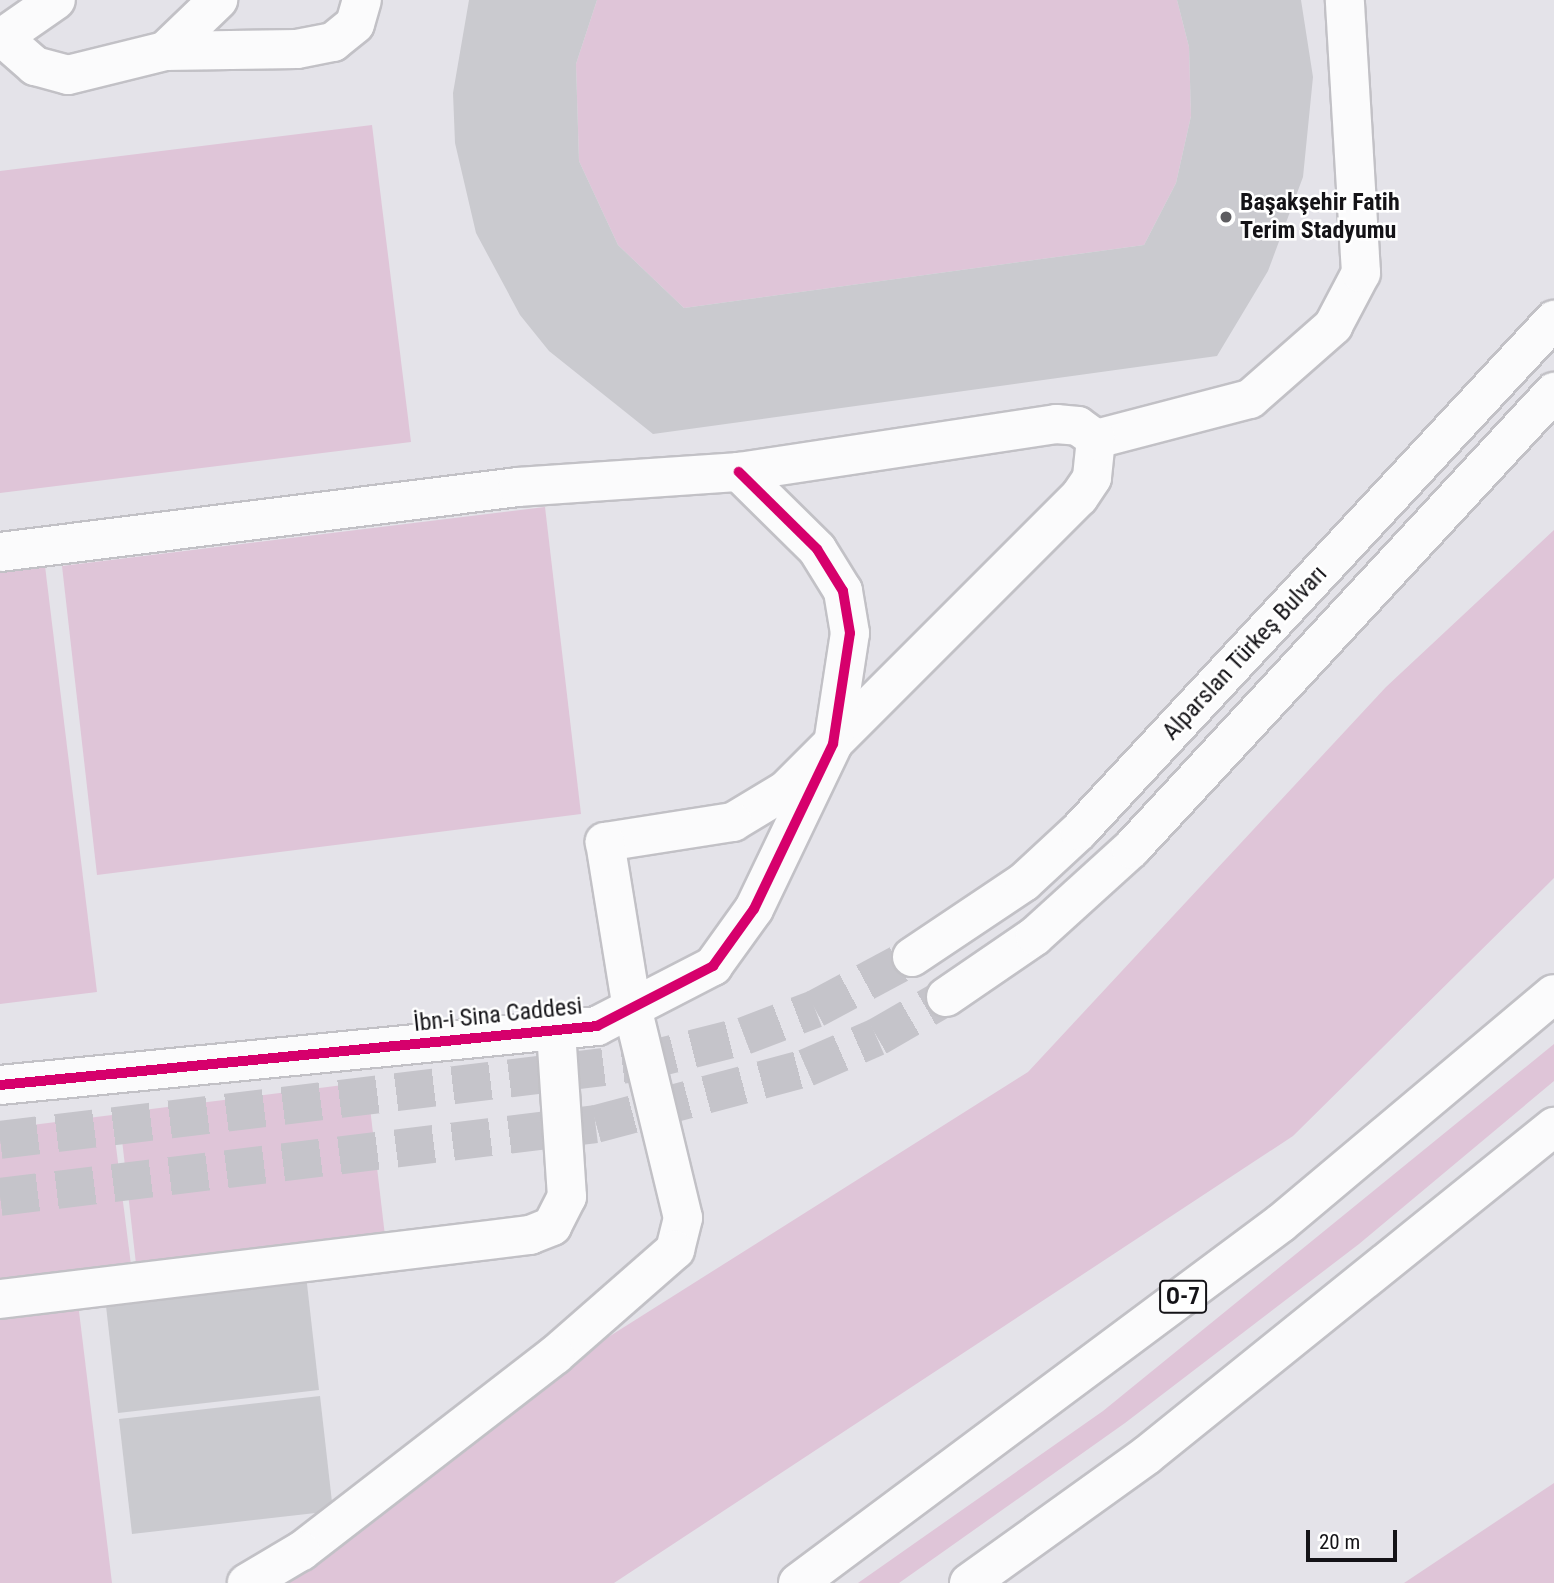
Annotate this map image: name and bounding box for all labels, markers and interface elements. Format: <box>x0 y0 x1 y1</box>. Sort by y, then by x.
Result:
place label: Başakşehir Fatih Terim Stadyumu <box>1240 189 1400 245</box>
marker: Başakşehir Fatih Terim Stadyumu <box>1218 209 1234 225</box>
street label: Alparslan Türkeş Bulvarı <box>1157 560 1333 746</box>
street label: İbn-i Sina Caddesi <box>412 992 584 1038</box>
road number: O-7 <box>1158 1278 1208 1316</box>
scale bar <box>1309 1516 1400 1560</box>
text: 20 m <box>1319 1530 1360 1554</box>

